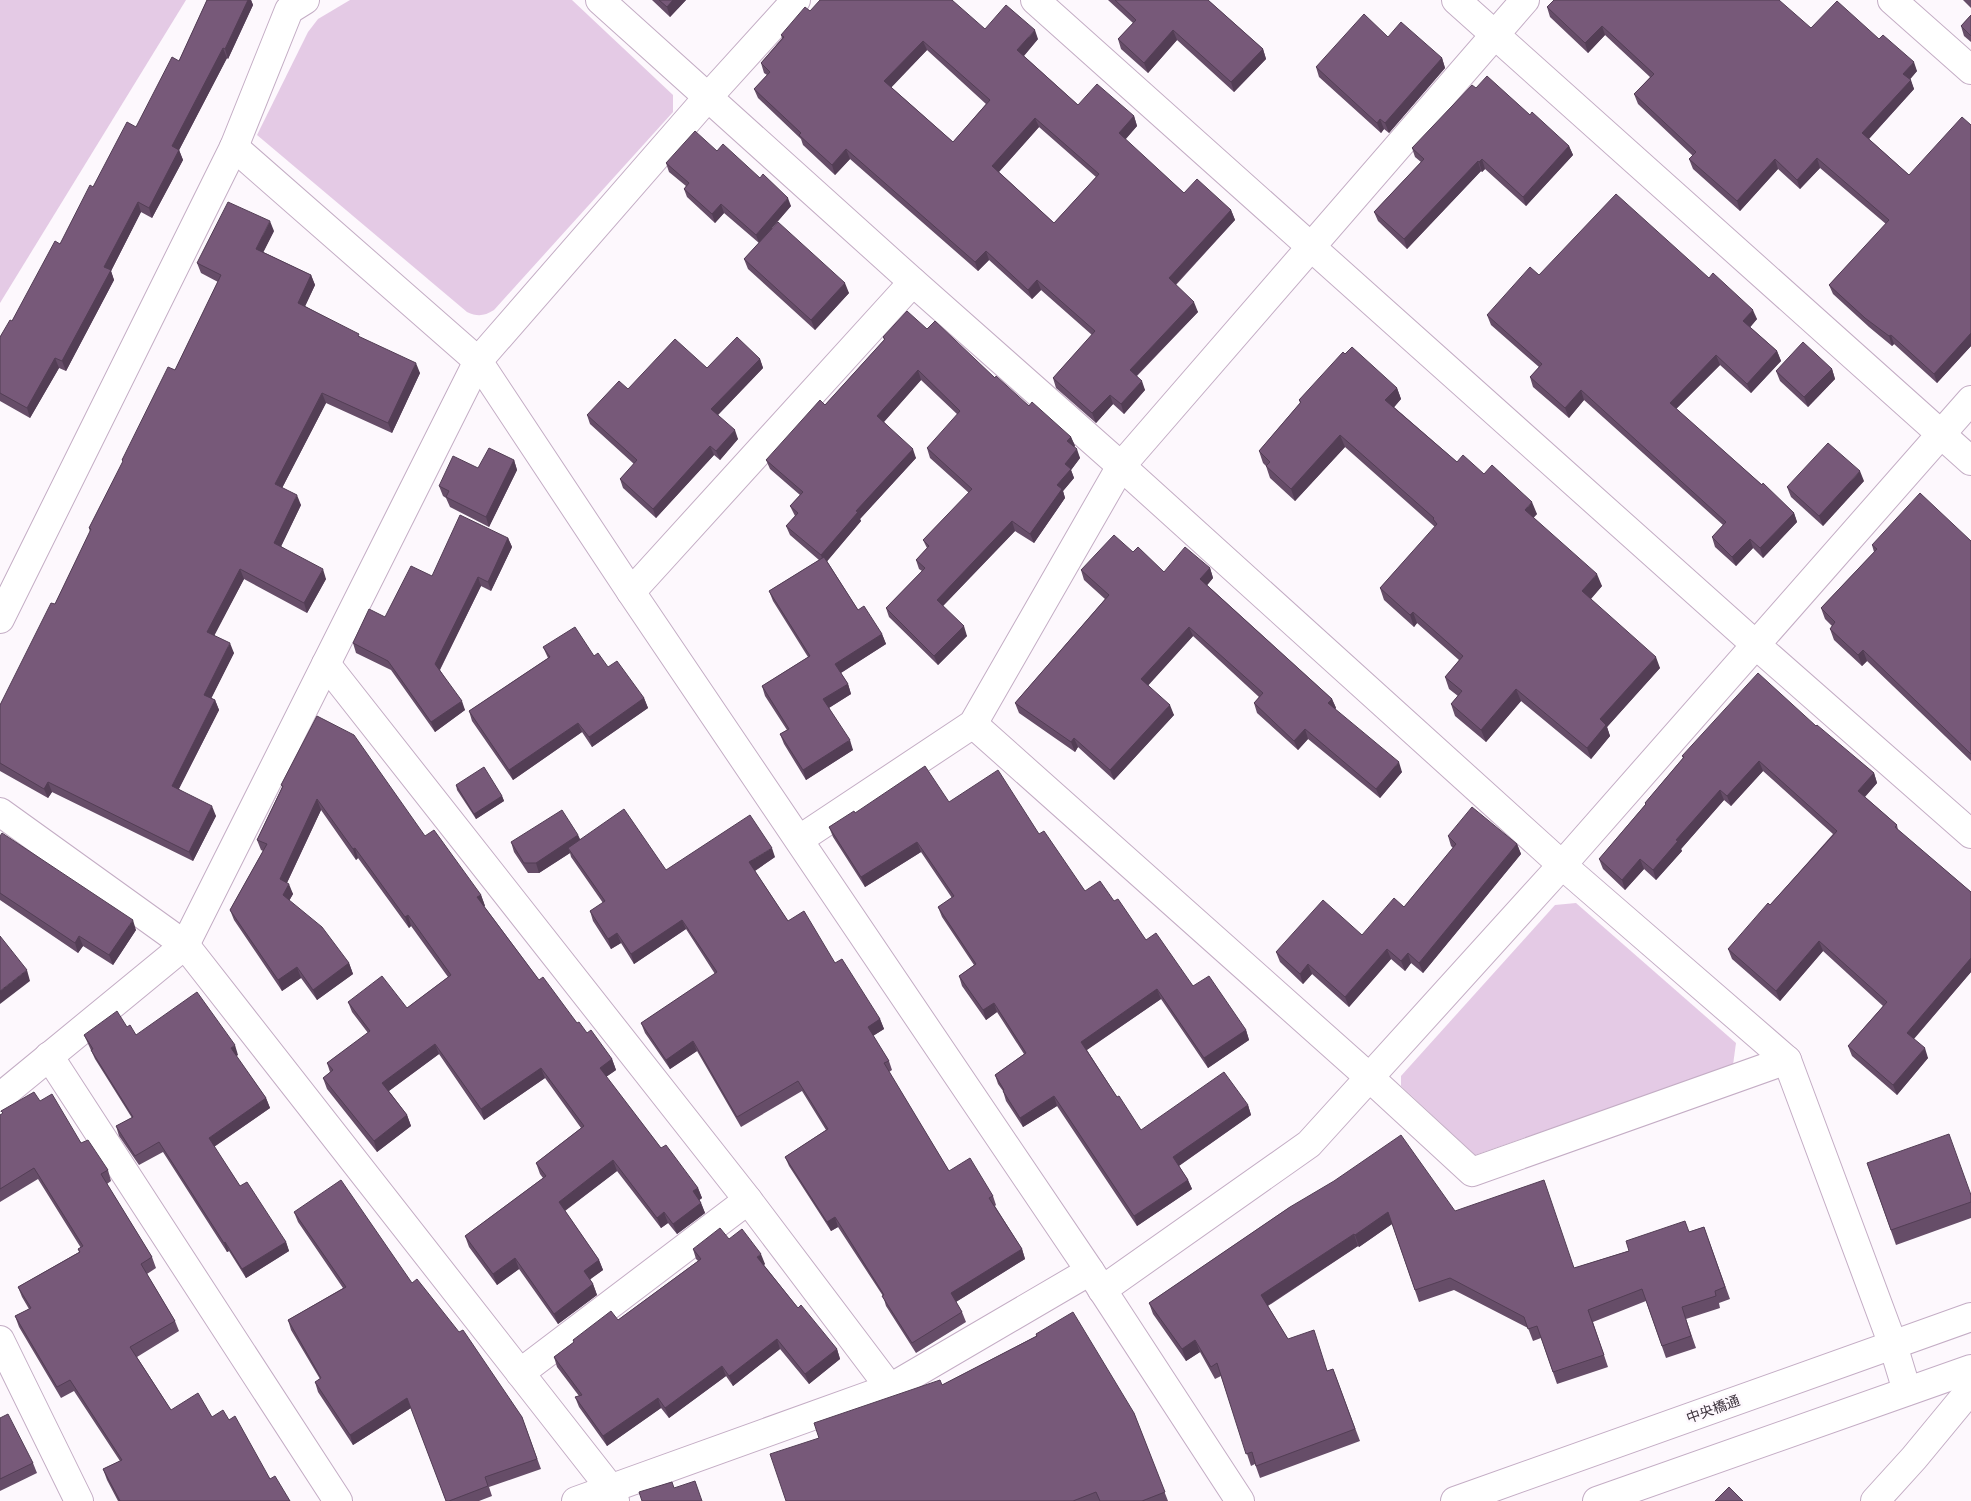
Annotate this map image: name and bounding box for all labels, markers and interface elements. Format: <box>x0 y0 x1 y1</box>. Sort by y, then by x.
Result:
street label: 中央橋通 <box>1684 1391 1742 1427</box>

